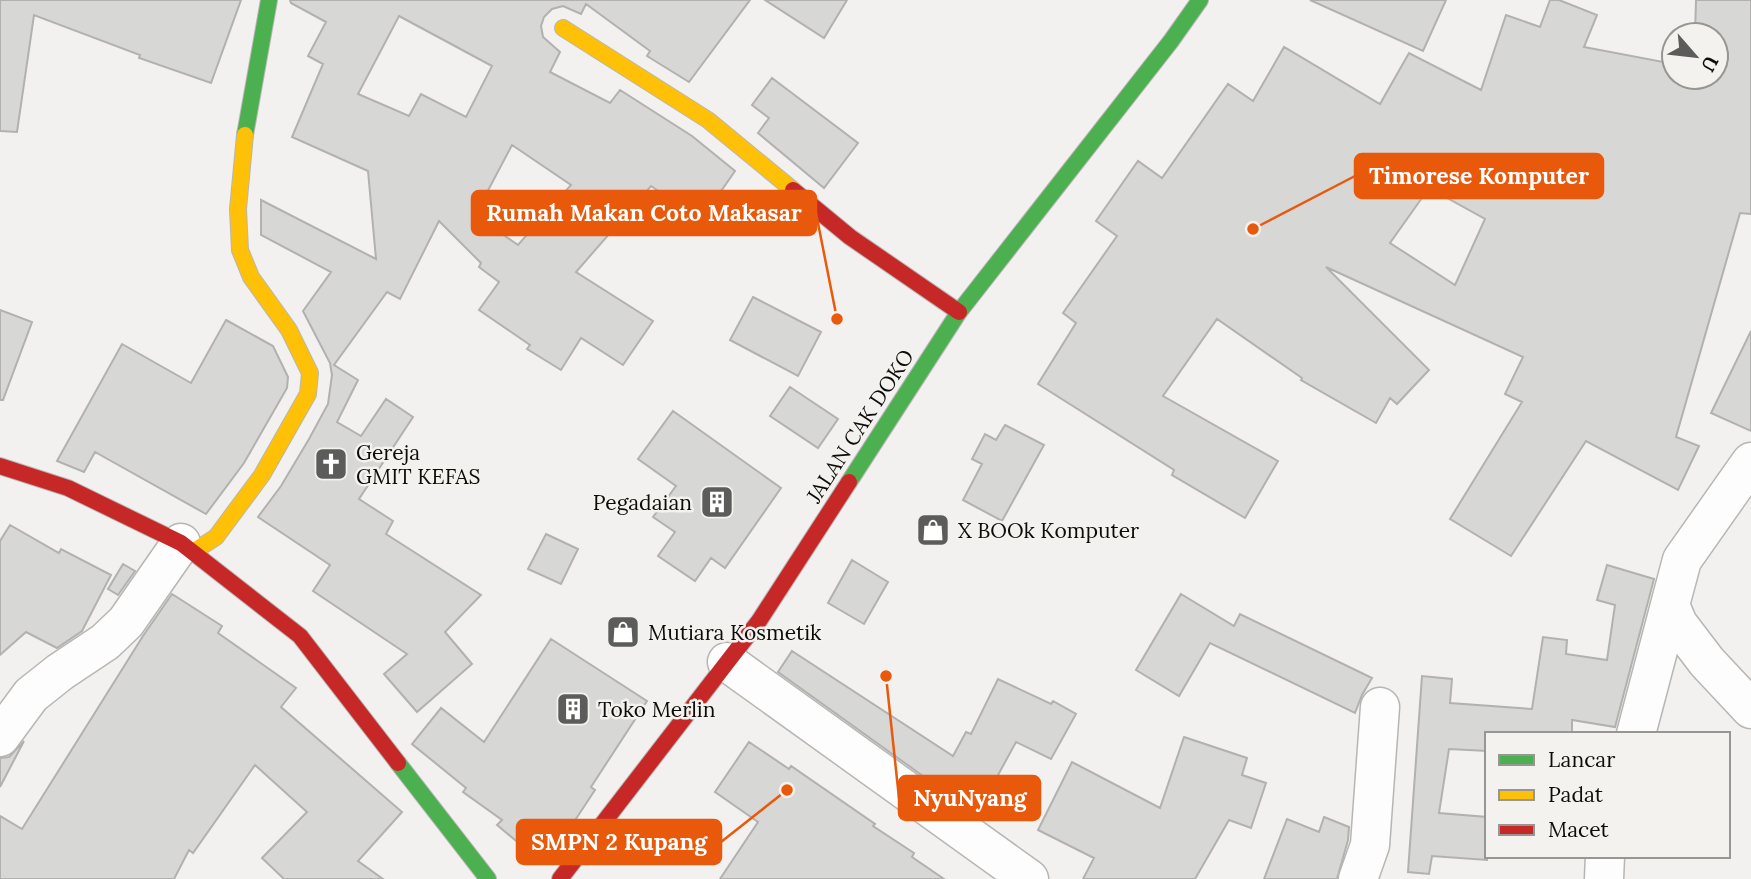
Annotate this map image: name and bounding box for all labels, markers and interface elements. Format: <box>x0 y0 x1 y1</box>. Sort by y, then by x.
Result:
north arrow <box>1660 21 1730 91</box>
text: U <box>1696 52 1724 76</box>
callout: Timorese Komputer <box>1355 154 1603 198</box>
text: Timorese Komputer <box>1369 161 1589 190</box>
callout: Rumah Makan Coto Makasar <box>472 191 816 235</box>
text: Rumah Makan Coto Makasar <box>486 198 802 227</box>
street label: JALAN CAK DOKO <box>800 344 920 509</box>
place label: Gereja GMIT KEFAS <box>356 439 480 490</box>
church icon: Gereja GMIT KEFAS <box>312 445 350 483</box>
building icon: Pegadaian <box>698 483 736 521</box>
place label: Pegadaian <box>593 489 692 516</box>
shop icon: X BOOk Komputer <box>914 511 952 549</box>
place label: X BOOk Komputer <box>958 517 1139 544</box>
shop icon: Mutiara Kosmetik <box>604 613 642 651</box>
place label: Mutiara Kosmetik <box>648 619 822 646</box>
building icon: Toko Merlin <box>554 690 592 728</box>
place label: Toko Merlin <box>598 696 716 723</box>
legend <box>1485 732 1730 858</box>
text: Lancar <box>1548 746 1615 773</box>
callout: NyuNyang <box>899 776 1040 820</box>
text: Padat <box>1548 781 1604 808</box>
text: NyuNyang <box>913 783 1028 812</box>
text: Macet <box>1548 816 1609 843</box>
callout: SMPN 2 Kupang <box>517 820 721 864</box>
text: SMPN 2 Kupang <box>531 827 708 856</box>

